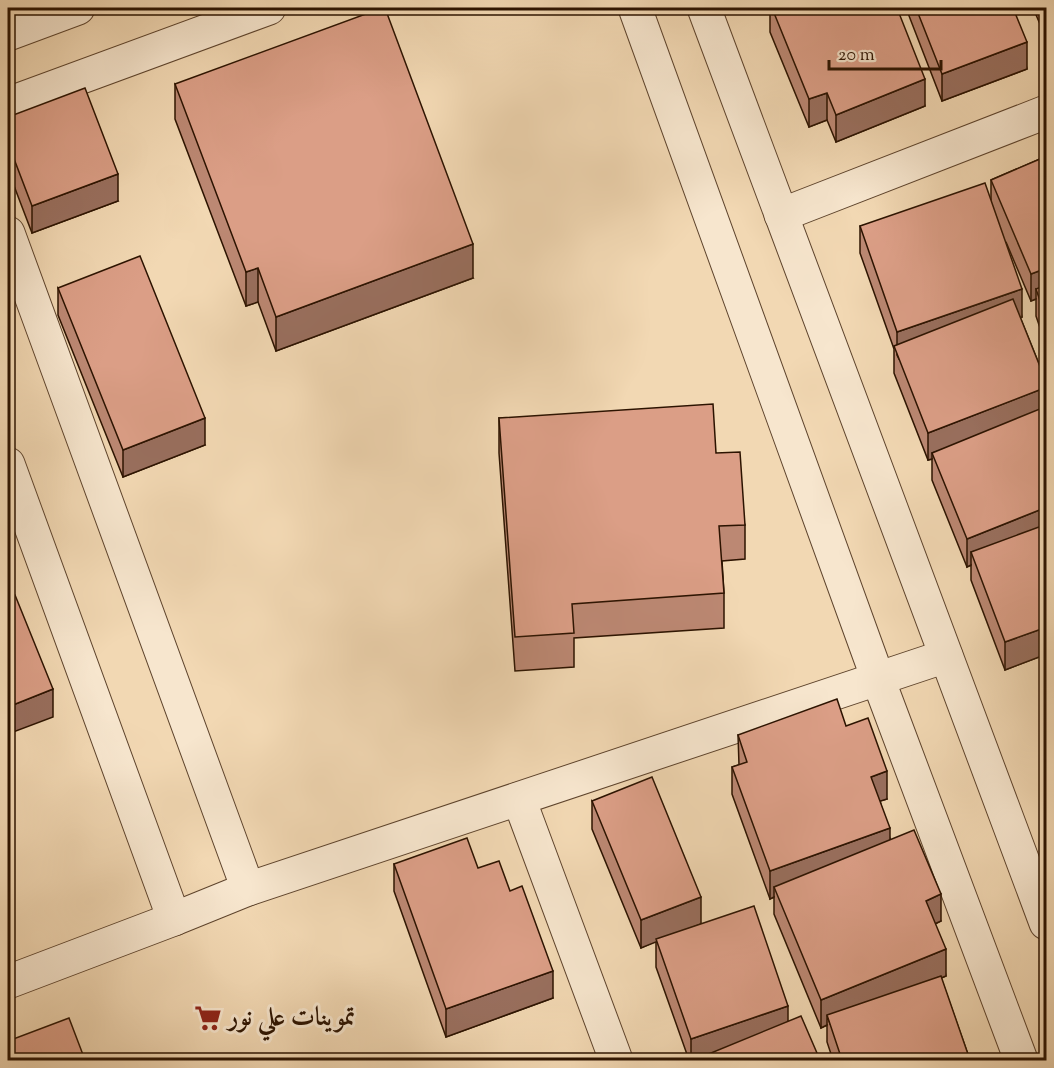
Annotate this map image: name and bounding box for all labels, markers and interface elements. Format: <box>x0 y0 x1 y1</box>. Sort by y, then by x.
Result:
scale bar <box>829 33 942 71</box>
text: 20 m <box>838 43 875 69</box>
place label: تموينات علي نور <box>225 1000 355 1041</box>
supermarket icon: تموينات علي نور <box>193 1003 223 1033</box>

